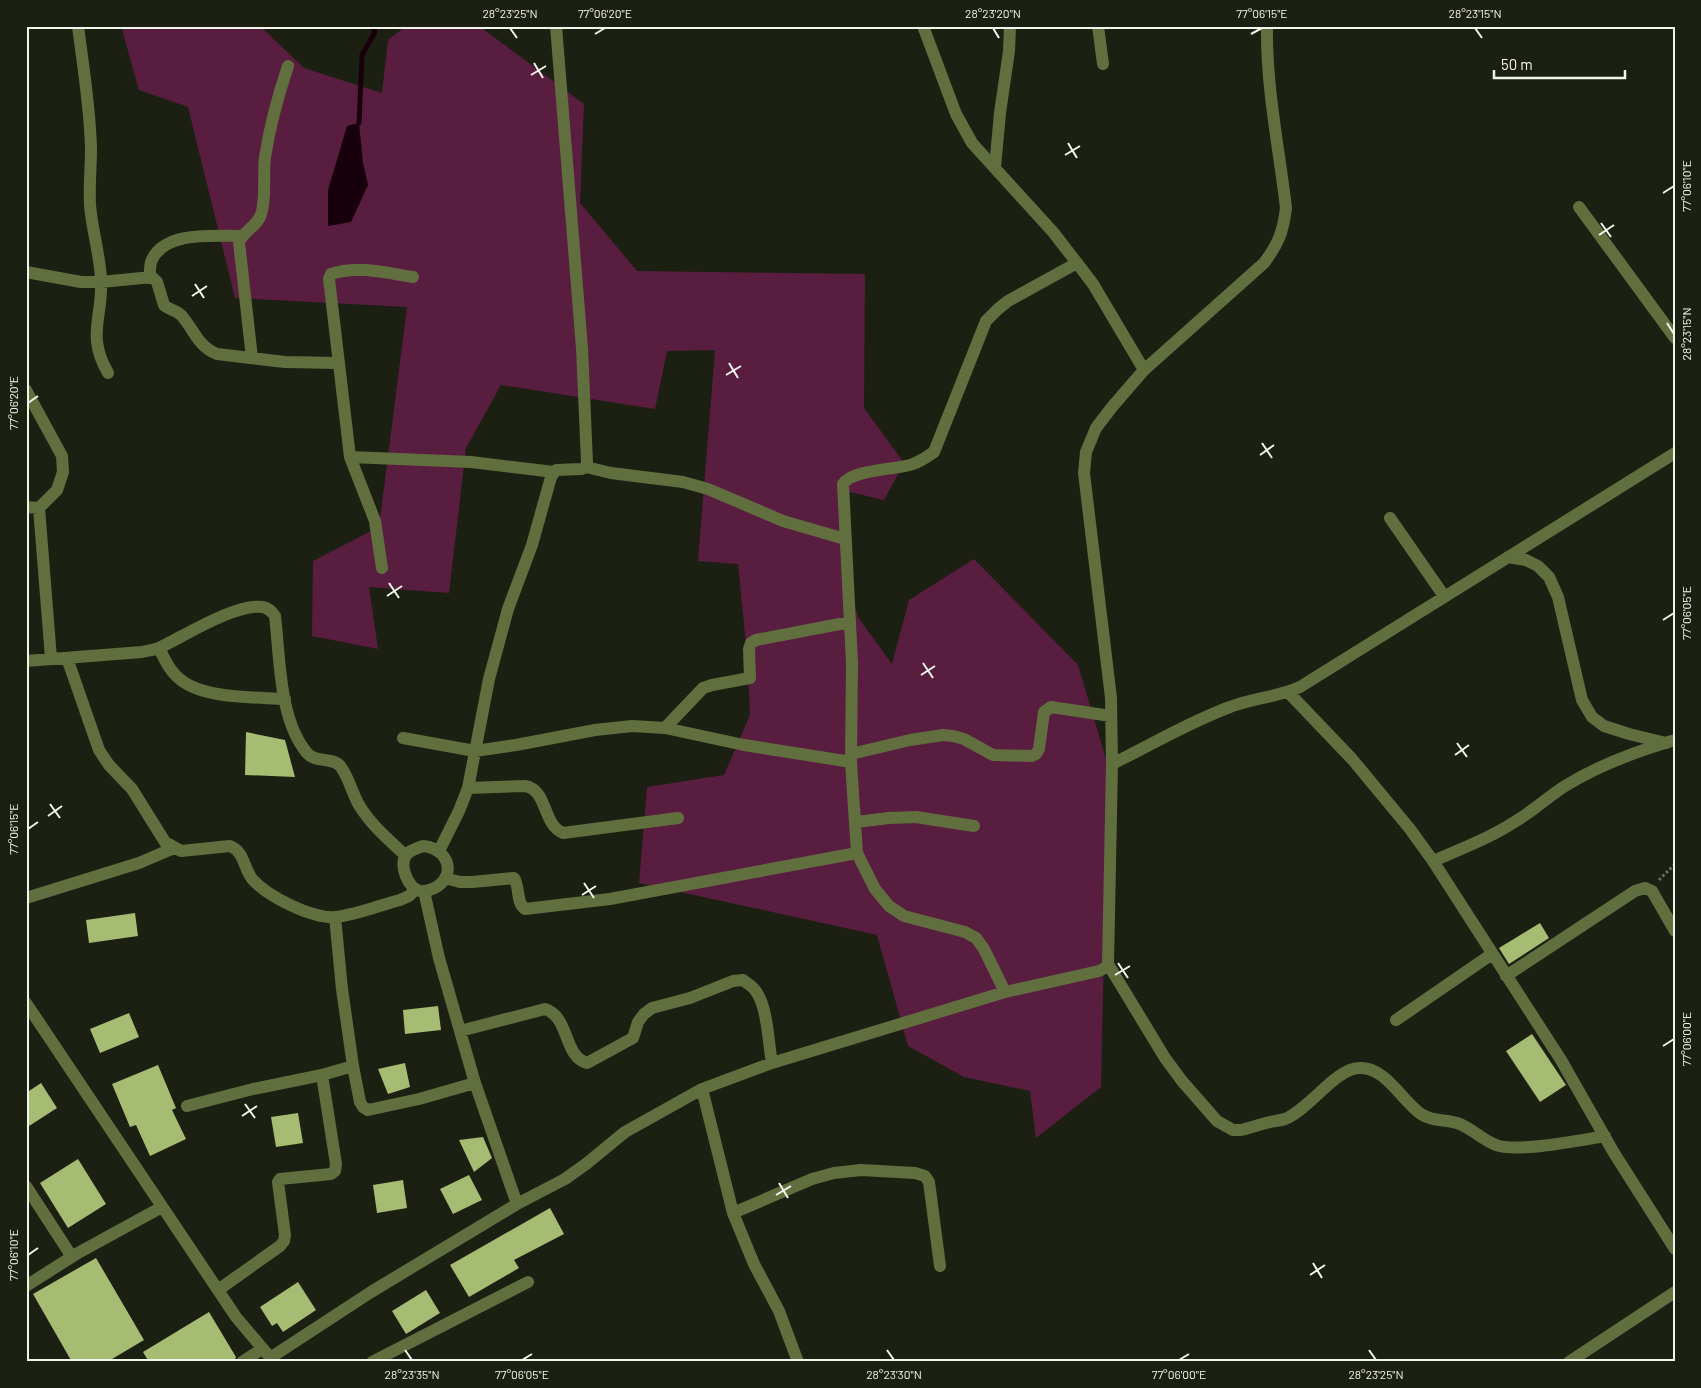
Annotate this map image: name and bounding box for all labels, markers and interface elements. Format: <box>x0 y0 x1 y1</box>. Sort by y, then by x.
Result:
text: 28°23'25"N <box>482 6 538 20</box>
text: 77°06'20"E <box>578 6 632 20</box>
text: 28°23'20"N <box>965 6 1021 20</box>
text: 77°06'15"E <box>1236 6 1288 20</box>
text: 28°23'15"N <box>1448 6 1502 20</box>
scale bar <box>1494 48 1625 80</box>
text: 50 m <box>1501 55 1533 73</box>
text: 77°06'10"E <box>1679 160 1693 212</box>
text: 28°23'15"N <box>1679 307 1693 361</box>
text: 77°06'20"E <box>6 376 20 430</box>
text: 77°06'05"E <box>1679 586 1693 640</box>
text: 77°06'15"E <box>6 803 20 855</box>
text: 77°06'00"E <box>1679 1012 1693 1066</box>
text: 77°06'10"E <box>6 1229 20 1281</box>
text: 28°23'35"N <box>385 1367 440 1381</box>
text: 77°06'05"E <box>495 1367 549 1381</box>
text: 28°23'30"N <box>866 1367 922 1381</box>
text: 77°06'00"E <box>1152 1367 1206 1381</box>
text: 28°23'25"N <box>1348 1367 1404 1381</box>

